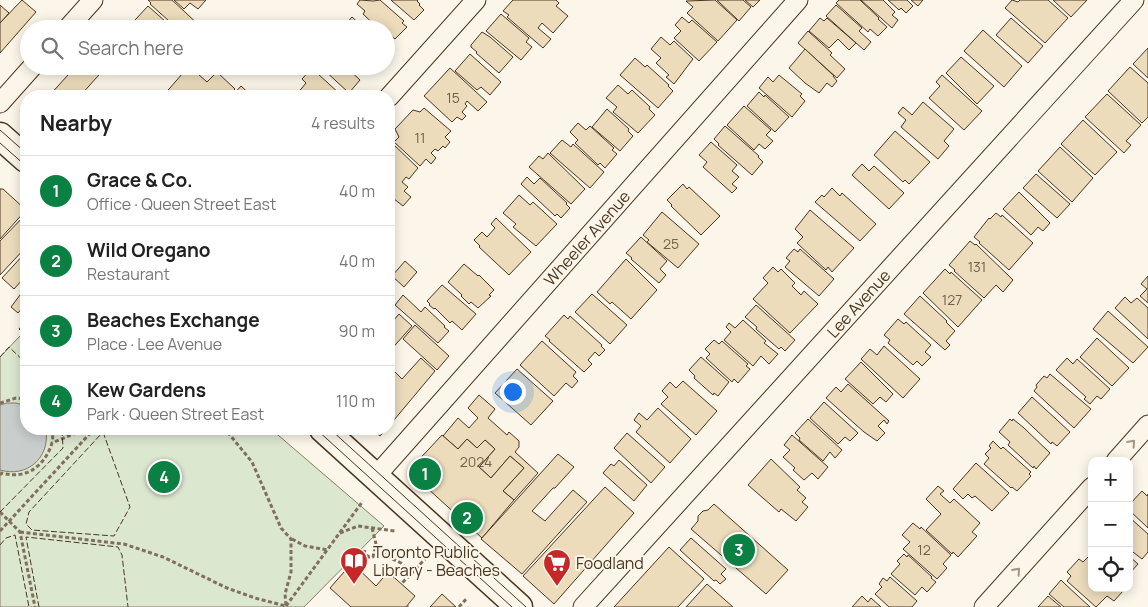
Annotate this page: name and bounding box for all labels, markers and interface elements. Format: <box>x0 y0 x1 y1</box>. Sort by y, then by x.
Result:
search box <box>20 20 395 75</box>
icon: search <box>38 34 66 62</box>
text: Search here <box>78 35 184 61</box>
house number: 15 <box>446 88 460 107</box>
text: Nearby <box>40 109 112 137</box>
text: 4 results <box>311 112 375 134</box>
house number: 11 <box>415 128 425 147</box>
text: Grace & Co. <box>87 167 193 193</box>
text: 1 <box>52 180 60 202</box>
text: 40 m <box>339 180 375 202</box>
street label: Wheeler Avenue <box>539 186 635 290</box>
text: Office · Queen Street East <box>87 193 276 215</box>
house number: 25 <box>663 234 679 253</box>
text: Wild Oregano <box>87 237 211 263</box>
text: 2 <box>51 250 61 272</box>
text: 40 m <box>339 250 375 272</box>
house number: 131 <box>968 257 986 276</box>
text: Restaurant <box>87 263 170 285</box>
street label: Lee Avenue <box>822 265 895 342</box>
house number: 127 <box>942 290 962 309</box>
text: Beaches Exchange <box>87 307 260 333</box>
text: 3 <box>51 320 61 342</box>
text: 90 m <box>339 320 375 342</box>
text: Place · Lee Avenue <box>87 333 222 355</box>
text: Kew Gardens <box>87 377 206 403</box>
your location <box>500 379 526 405</box>
text: 4 <box>51 390 61 412</box>
text: 110 m <box>336 390 375 412</box>
text: Park · Queen Street East <box>87 403 264 425</box>
one-way arrow <box>1126 439 1135 448</box>
house number: 2024 <box>460 452 492 471</box>
pin: 1 <box>409 455 441 493</box>
map controls <box>1088 457 1133 592</box>
button: + <box>1088 457 1133 502</box>
pin: 4 <box>148 458 180 496</box>
pin: 2 <box>451 499 483 537</box>
button: − <box>1088 502 1133 547</box>
pin: 3 <box>723 531 755 569</box>
house number: 12 <box>917 540 931 559</box>
place label: Toronto Public Library - Beaches <box>373 541 500 581</box>
library icon: Toronto Public Library - Beaches <box>339 546 369 585</box>
button: locate <box>1088 547 1133 592</box>
supermarket icon: Foodland <box>542 548 572 587</box>
place label: Foodland <box>576 552 644 574</box>
one-way arrow <box>1011 567 1020 576</box>

